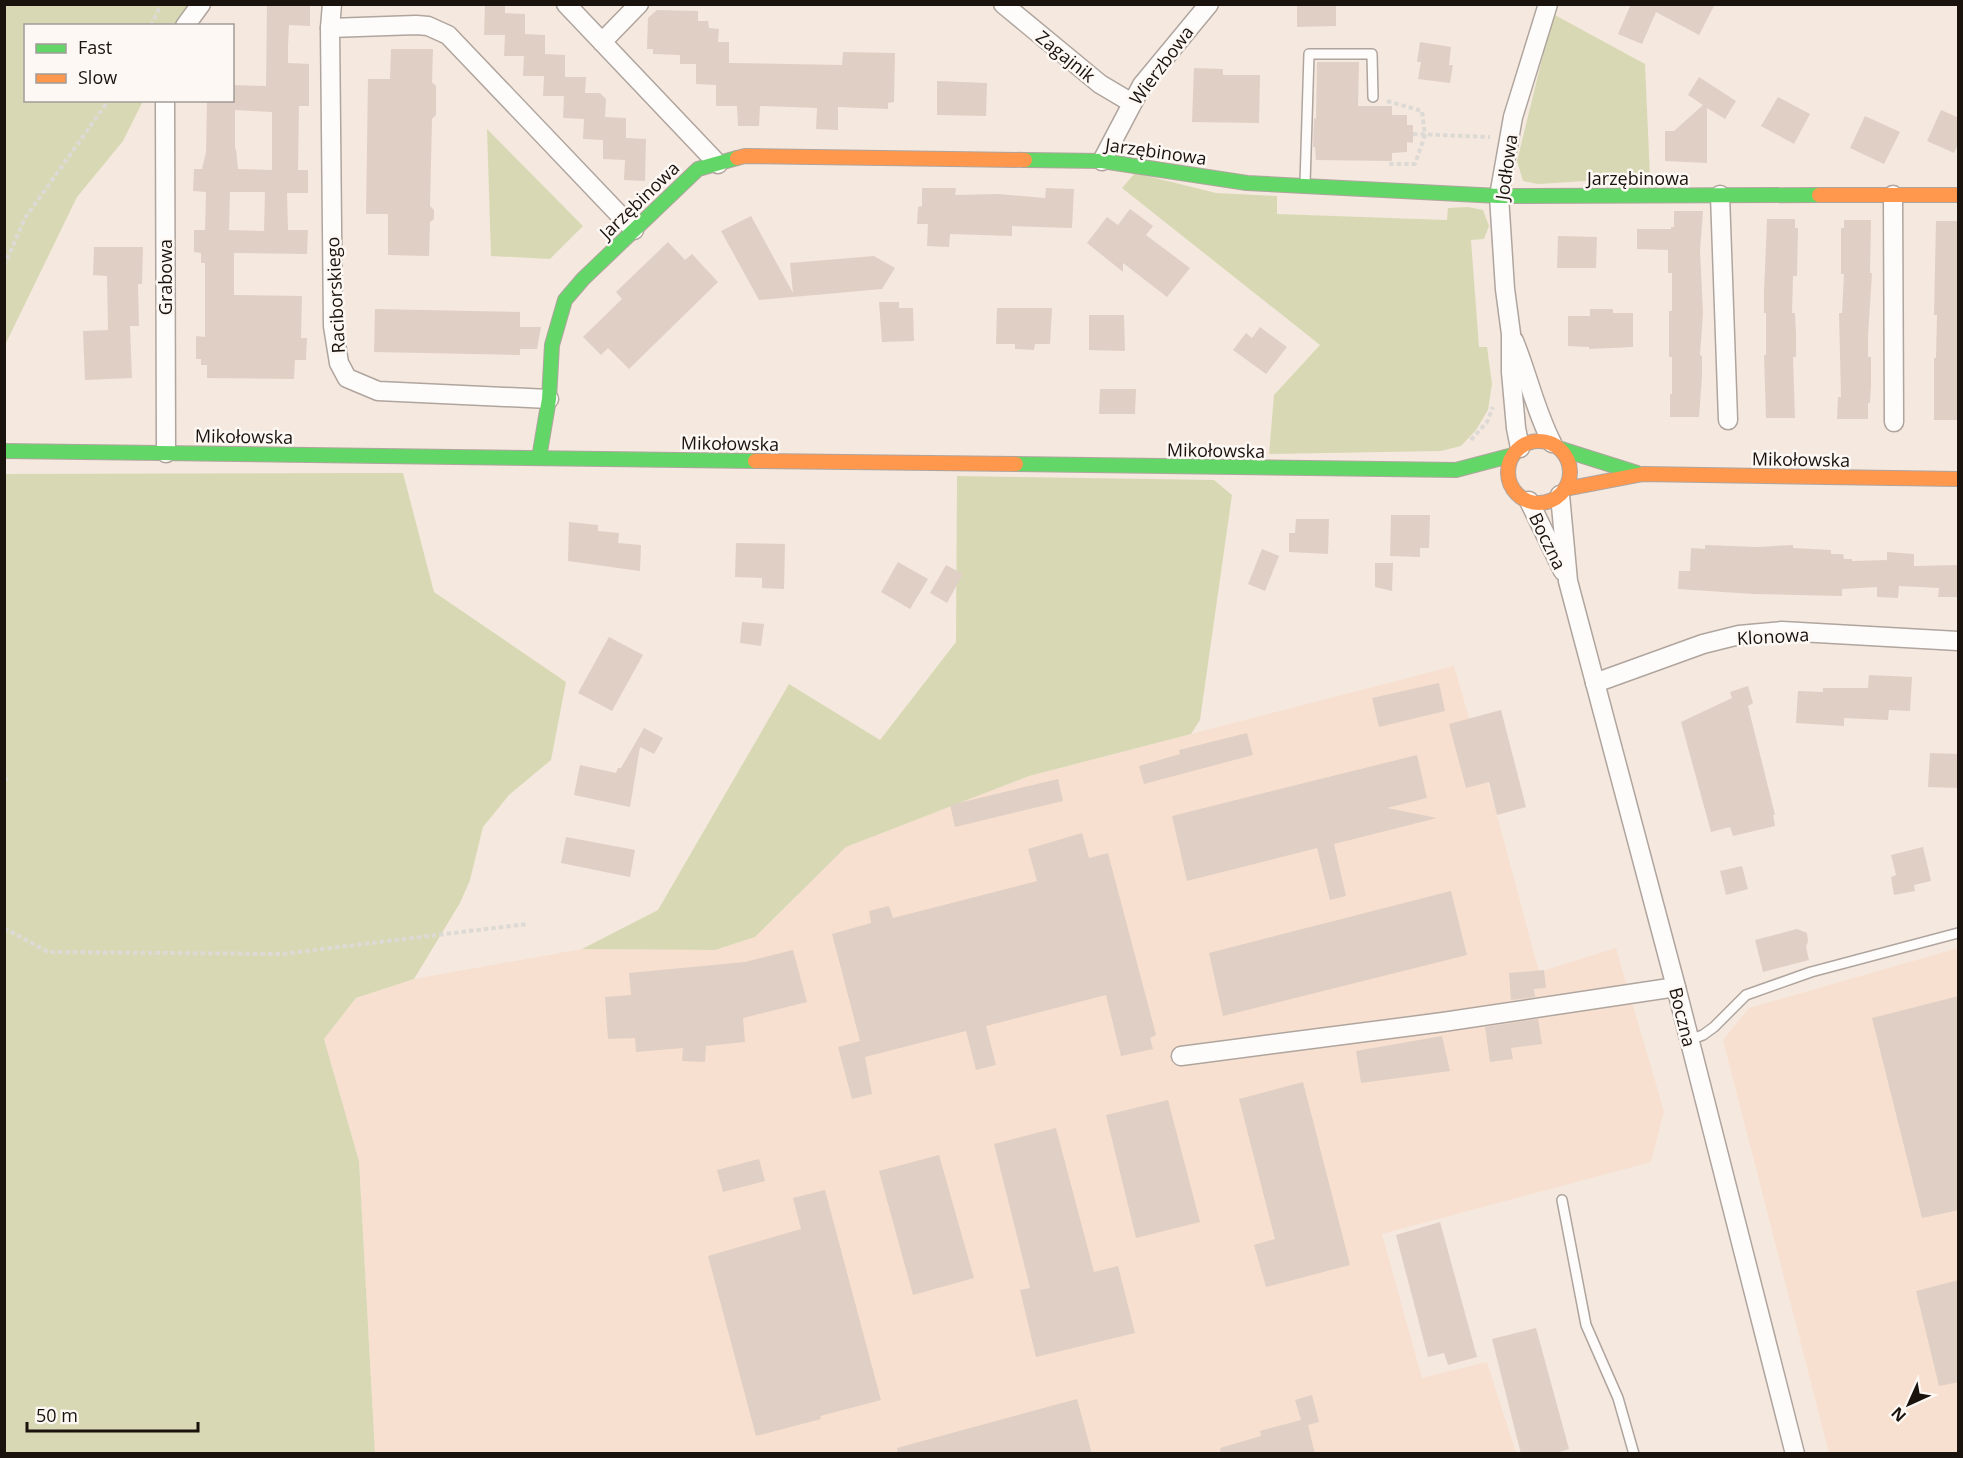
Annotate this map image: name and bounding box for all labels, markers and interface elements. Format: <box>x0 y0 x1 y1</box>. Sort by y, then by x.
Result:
street label: Wierzbowa <box>1123 21 1199 109</box>
legend <box>24 24 234 102</box>
street label: Zagajnik <box>1031 25 1101 88</box>
text: Fast <box>78 35 112 59</box>
text: Slow <box>78 65 117 89</box>
street label: Jarzębinowa <box>1102 132 1208 170</box>
street label: Jodłowa <box>1489 133 1522 203</box>
street label: Jarzębinowa <box>592 156 684 245</box>
street label: Jarzębinowa <box>1585 166 1689 190</box>
street label: Raciborskiego <box>320 236 350 354</box>
street label: Grabowa <box>153 239 177 315</box>
street label: Mikołowska <box>195 423 293 449</box>
street label: Mikołowska <box>681 430 779 456</box>
street label: Mikołowska <box>1167 437 1265 463</box>
street label: Mikołowska <box>1752 446 1850 472</box>
street label: Boczna <box>1524 509 1572 573</box>
street label: Klonowa <box>1736 622 1810 650</box>
street label: Boczna <box>1664 985 1702 1049</box>
north arrow <box>1879 1374 1939 1434</box>
scale bar <box>27 1395 198 1433</box>
text: N <box>1886 1402 1911 1427</box>
text: 50 m <box>36 1403 78 1427</box>

